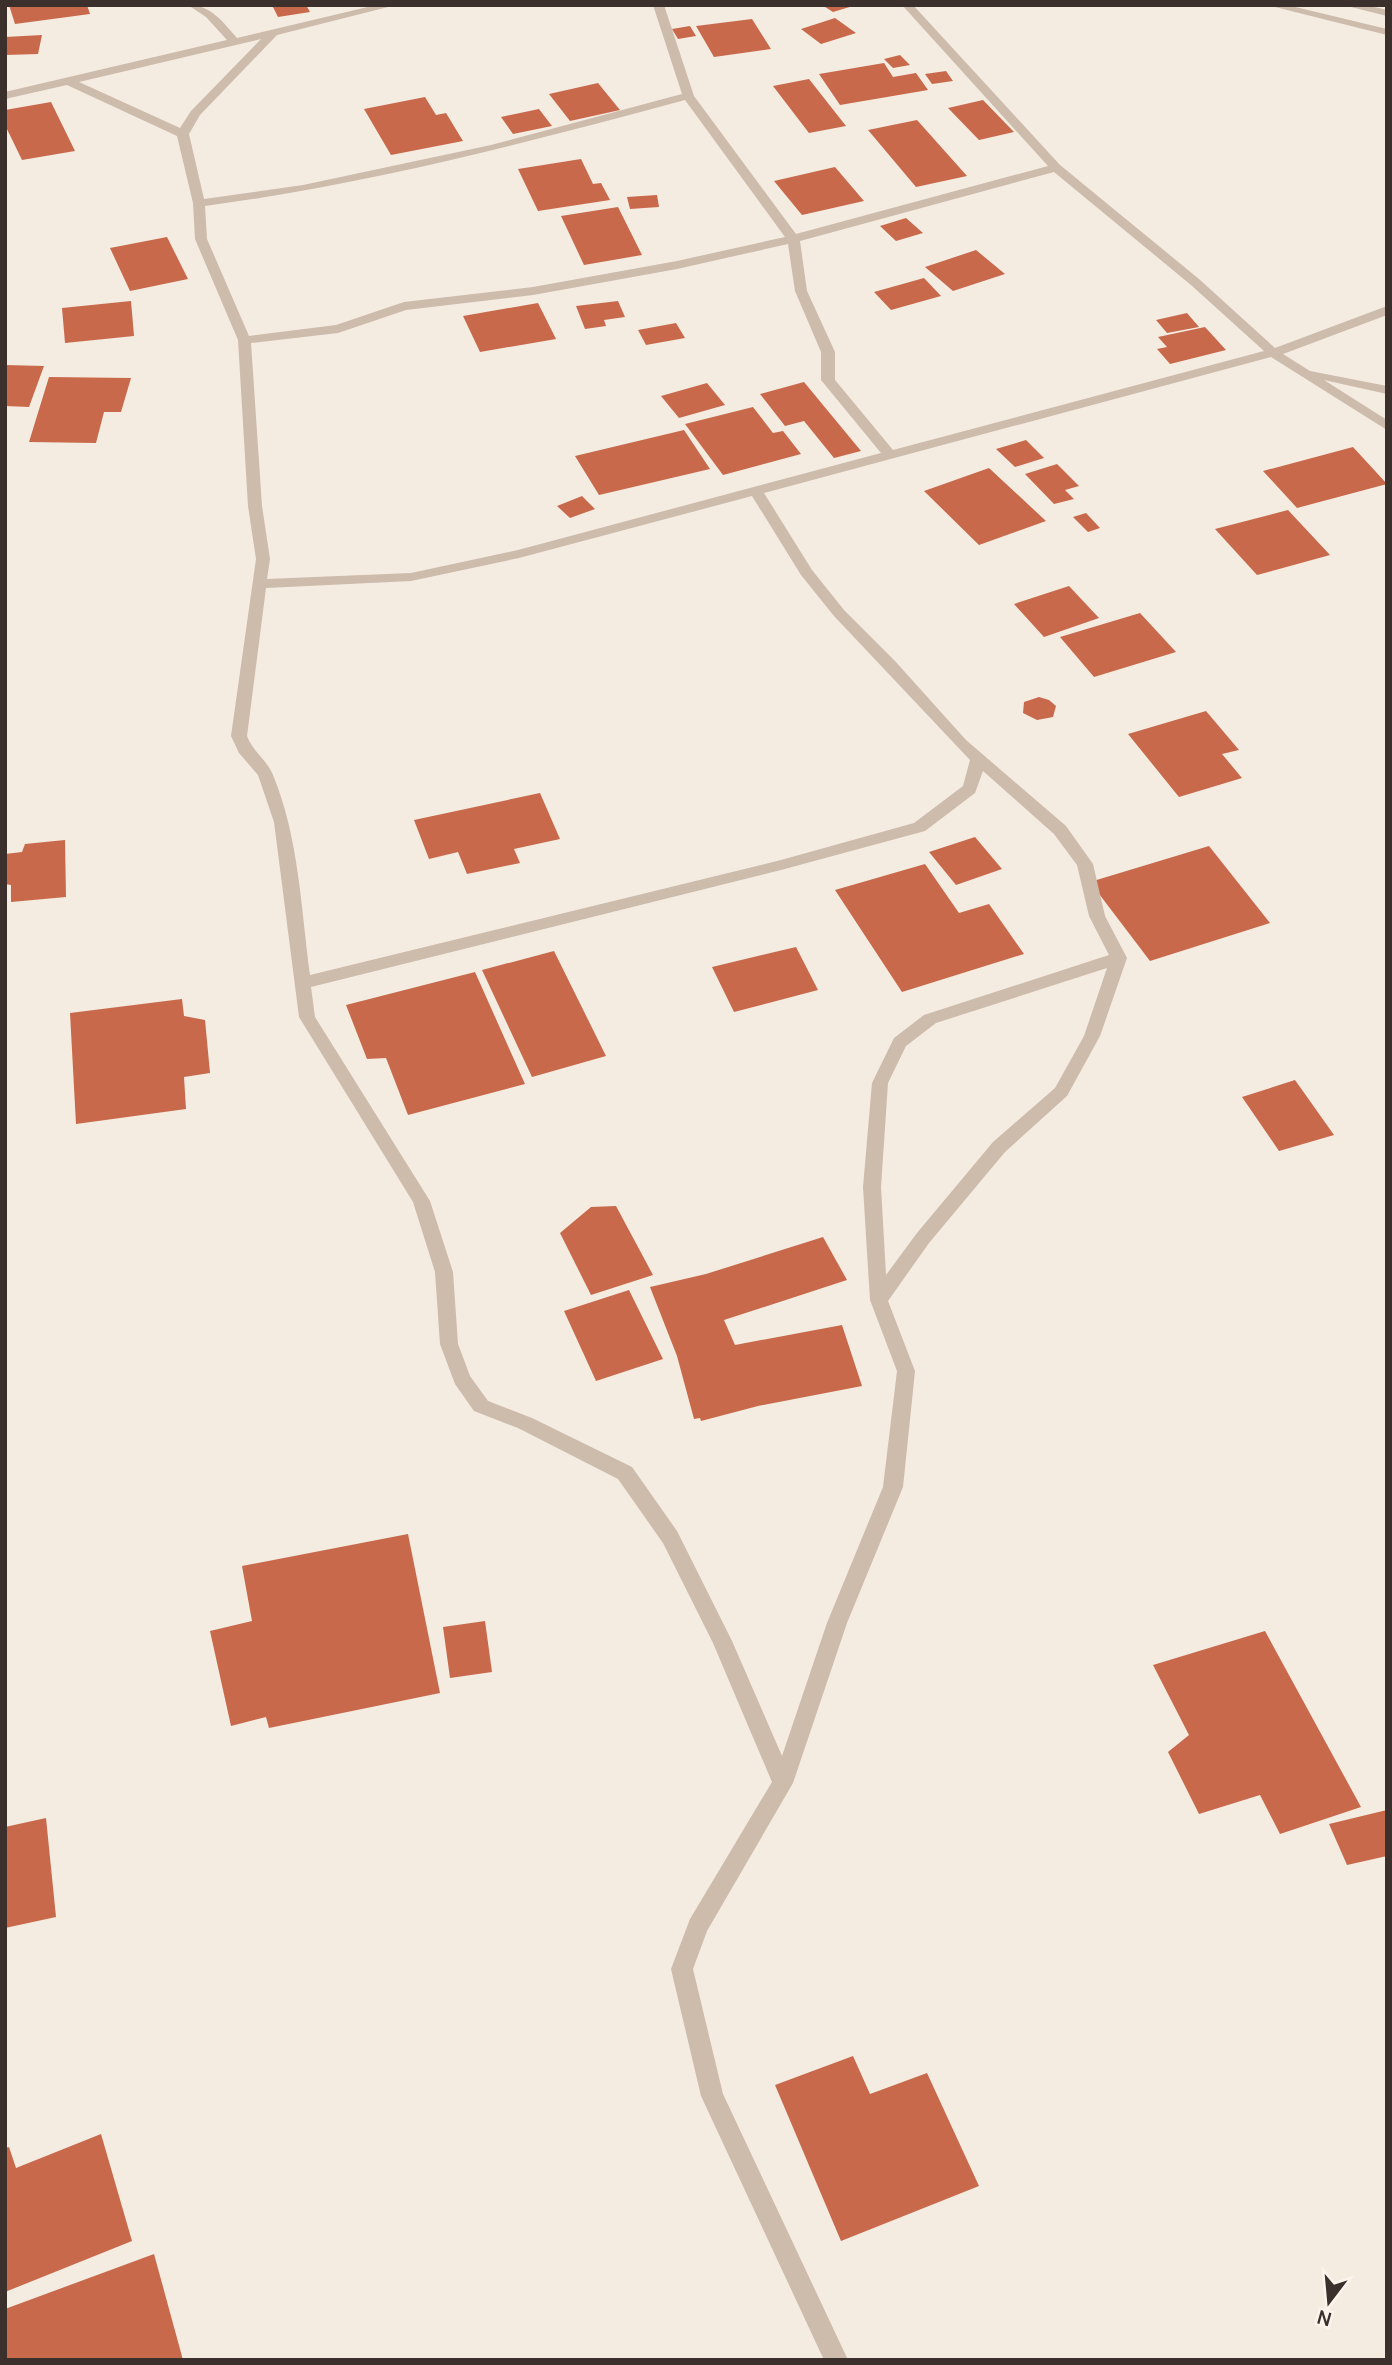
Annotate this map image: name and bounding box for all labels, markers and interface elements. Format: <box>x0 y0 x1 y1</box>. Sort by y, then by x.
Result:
north arrow <box>1294 2267 1364 2337</box>
text: N <box>1314 2304 1334 2333</box>

